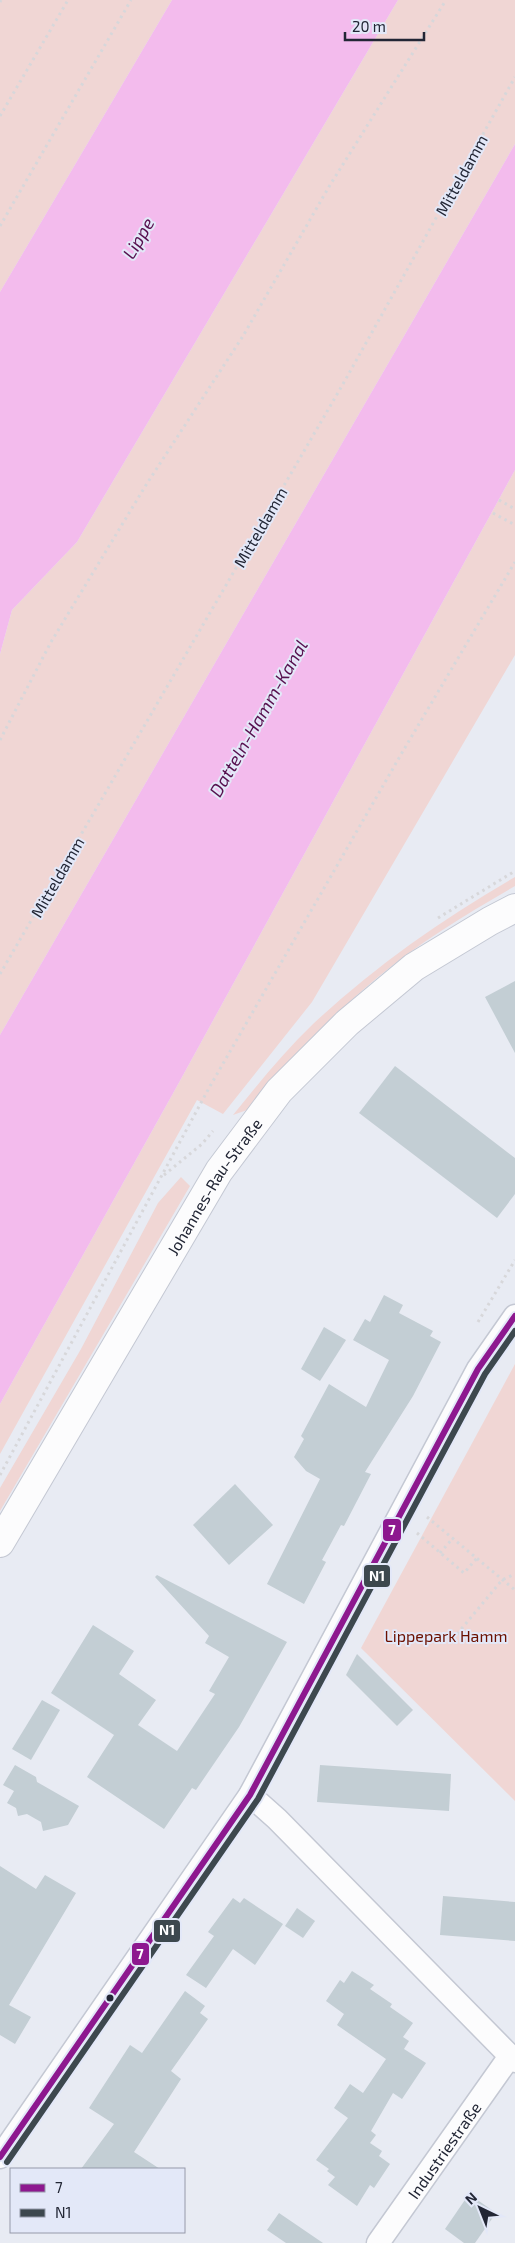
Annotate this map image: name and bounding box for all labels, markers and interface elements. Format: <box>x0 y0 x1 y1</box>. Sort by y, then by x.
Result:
scale bar <box>345 10 424 42</box>
text: 20 m <box>352 17 386 35</box>
street label: Mitteldamm <box>431 131 491 219</box>
water label: Lippe <box>117 213 159 263</box>
street label: Mitteldamm <box>229 483 291 571</box>
water label: Datteln-Hamm-Kanal <box>204 636 312 800</box>
street label: Mitteldamm <box>26 833 88 921</box>
street label: Johannes-Rau-Straße <box>162 1114 265 1258</box>
line badge: 7 <box>382 1518 402 1542</box>
text: 7 <box>388 1521 396 1538</box>
line badge: N1 <box>363 1564 391 1588</box>
text: N1 <box>369 1567 385 1584</box>
park label: Lippepark Hamm <box>385 1626 507 1645</box>
line badge: N1 <box>153 1919 181 1943</box>
text: N1 <box>159 1921 175 1938</box>
line badge: 7 <box>131 1942 150 1966</box>
text: 7 <box>136 1945 144 1962</box>
unlabelled marker <box>105 1993 115 2003</box>
street label: Industriestraße <box>403 2098 484 2202</box>
legend <box>10 2168 185 2233</box>
text: 7 <box>55 2178 63 2196</box>
north arrow <box>455 2183 505 2233</box>
text: N <box>461 2188 480 2208</box>
text: N1 <box>55 2203 72 2221</box>

